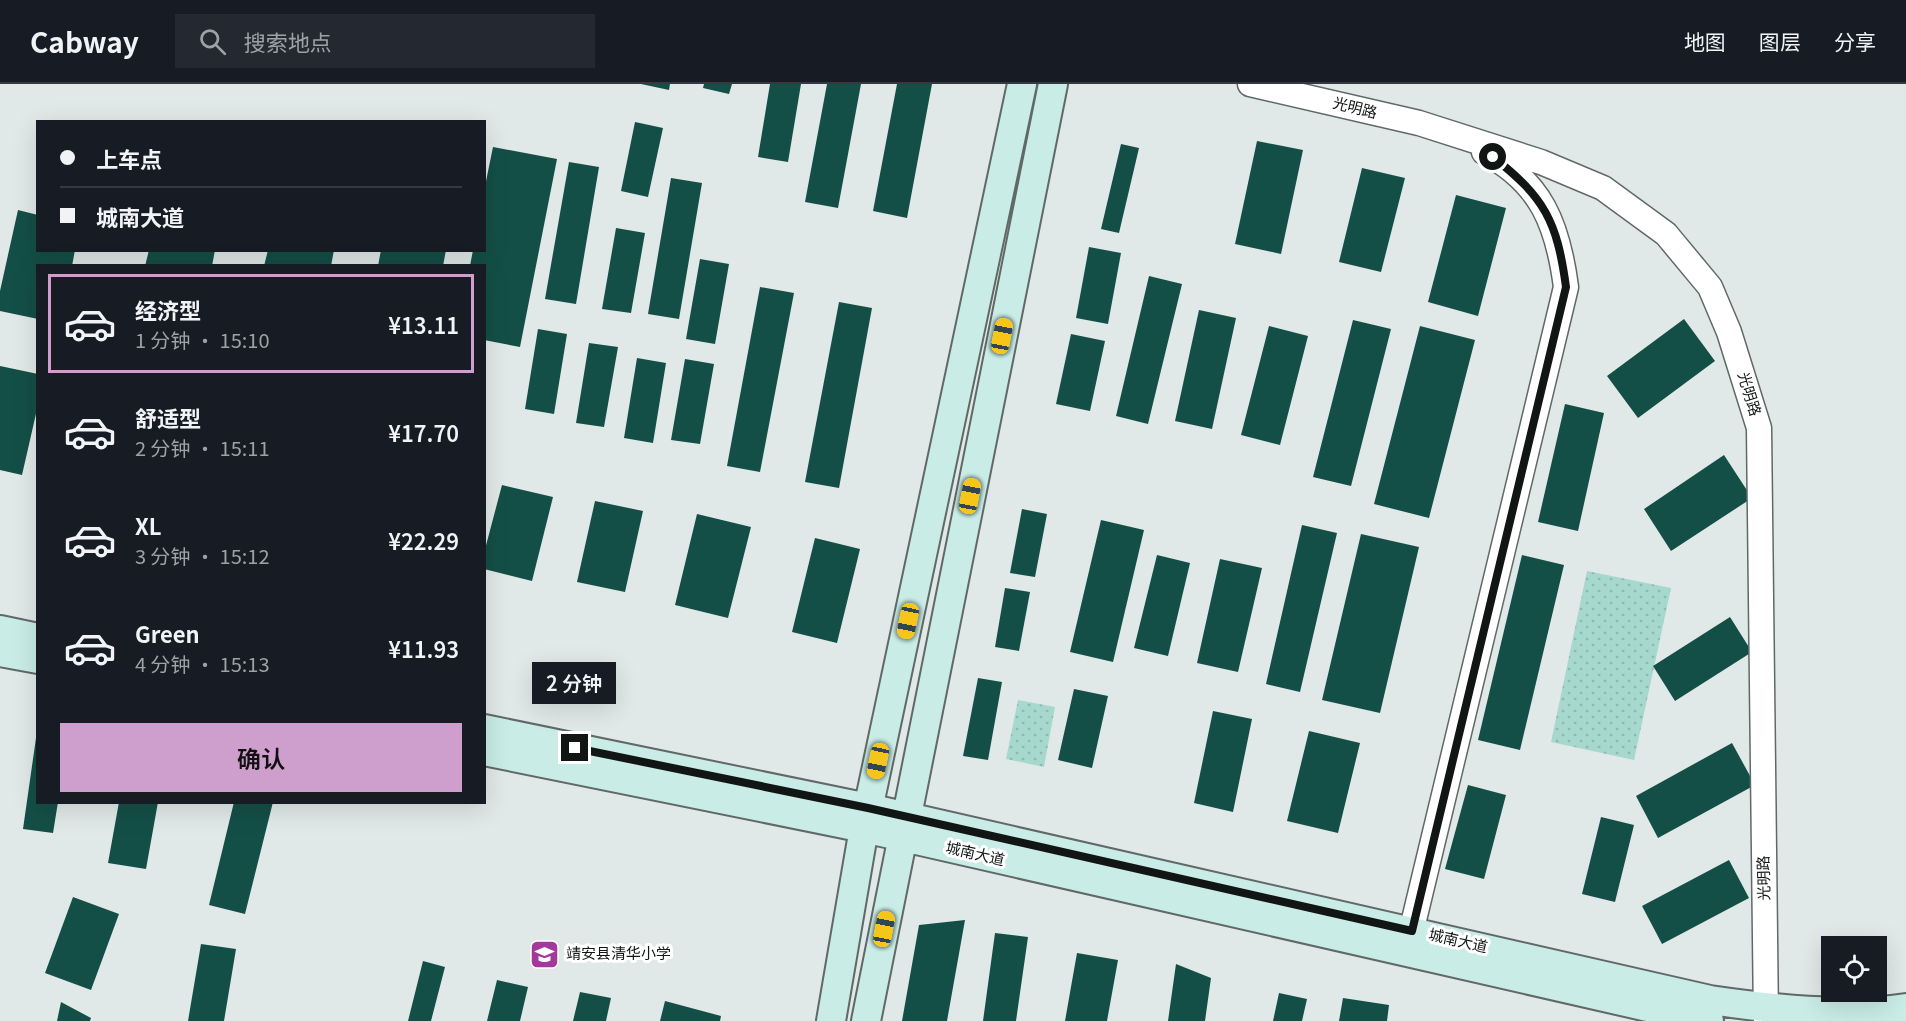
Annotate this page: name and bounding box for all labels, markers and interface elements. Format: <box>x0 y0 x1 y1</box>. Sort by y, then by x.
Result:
search box <box>175 14 595 68</box>
text: Cabway <box>30 21 139 61</box>
icon: search <box>196 25 229 58</box>
text: 搜索地点 <box>244 25 332 57</box>
text: 地图 <box>1684 26 1726 56</box>
text: 图层 <box>1759 26 1801 56</box>
text: 分享 <box>1834 26 1876 56</box>
street label: 光明路 <box>1331 91 1380 122</box>
text: 上车点 <box>96 142 162 174</box>
route start <box>1479 143 1506 170</box>
text: 城南大道 <box>96 200 184 232</box>
text: 经济型 <box>135 293 201 325</box>
icon: car <box>63 297 117 351</box>
text: ¥13.11 <box>388 308 459 340</box>
car <box>990 317 1014 355</box>
text: 1 分钟 · 15:10 <box>135 325 270 354</box>
street label: 光明路 <box>1734 369 1767 418</box>
text: 舒适型 <box>135 401 201 433</box>
icon: car <box>63 405 117 459</box>
text: ¥17.70 <box>388 416 459 448</box>
text: 2 分钟 · 15:11 <box>135 433 270 462</box>
car <box>958 477 982 515</box>
text: XL <box>135 509 162 541</box>
icon: car <box>63 513 117 567</box>
text: ¥22.29 <box>388 524 459 556</box>
text: 3 分钟 · 15:12 <box>135 541 270 570</box>
car <box>895 602 921 640</box>
text: Green <box>135 617 200 649</box>
icon: car <box>63 621 117 675</box>
text: ¥11.93 <box>388 632 459 664</box>
text: 4 分钟 · 15:13 <box>135 649 270 678</box>
callout: 2 分钟 <box>533 661 617 703</box>
text: 2 分钟 <box>546 668 602 697</box>
button: 确认 <box>60 723 462 792</box>
route end <box>561 734 588 761</box>
car <box>865 742 891 780</box>
street label: 城南大道 <box>944 836 1007 870</box>
street label: 光明路 <box>1752 855 1773 901</box>
car <box>872 910 896 948</box>
street label: 城南大道 <box>1427 923 1490 957</box>
map controls <box>1821 936 1887 1002</box>
button: locate <box>1821 936 1887 1002</box>
school or university icon: 靖安县清华小学 <box>529 938 561 970</box>
place label: 靖安县清华小学 <box>566 942 671 963</box>

